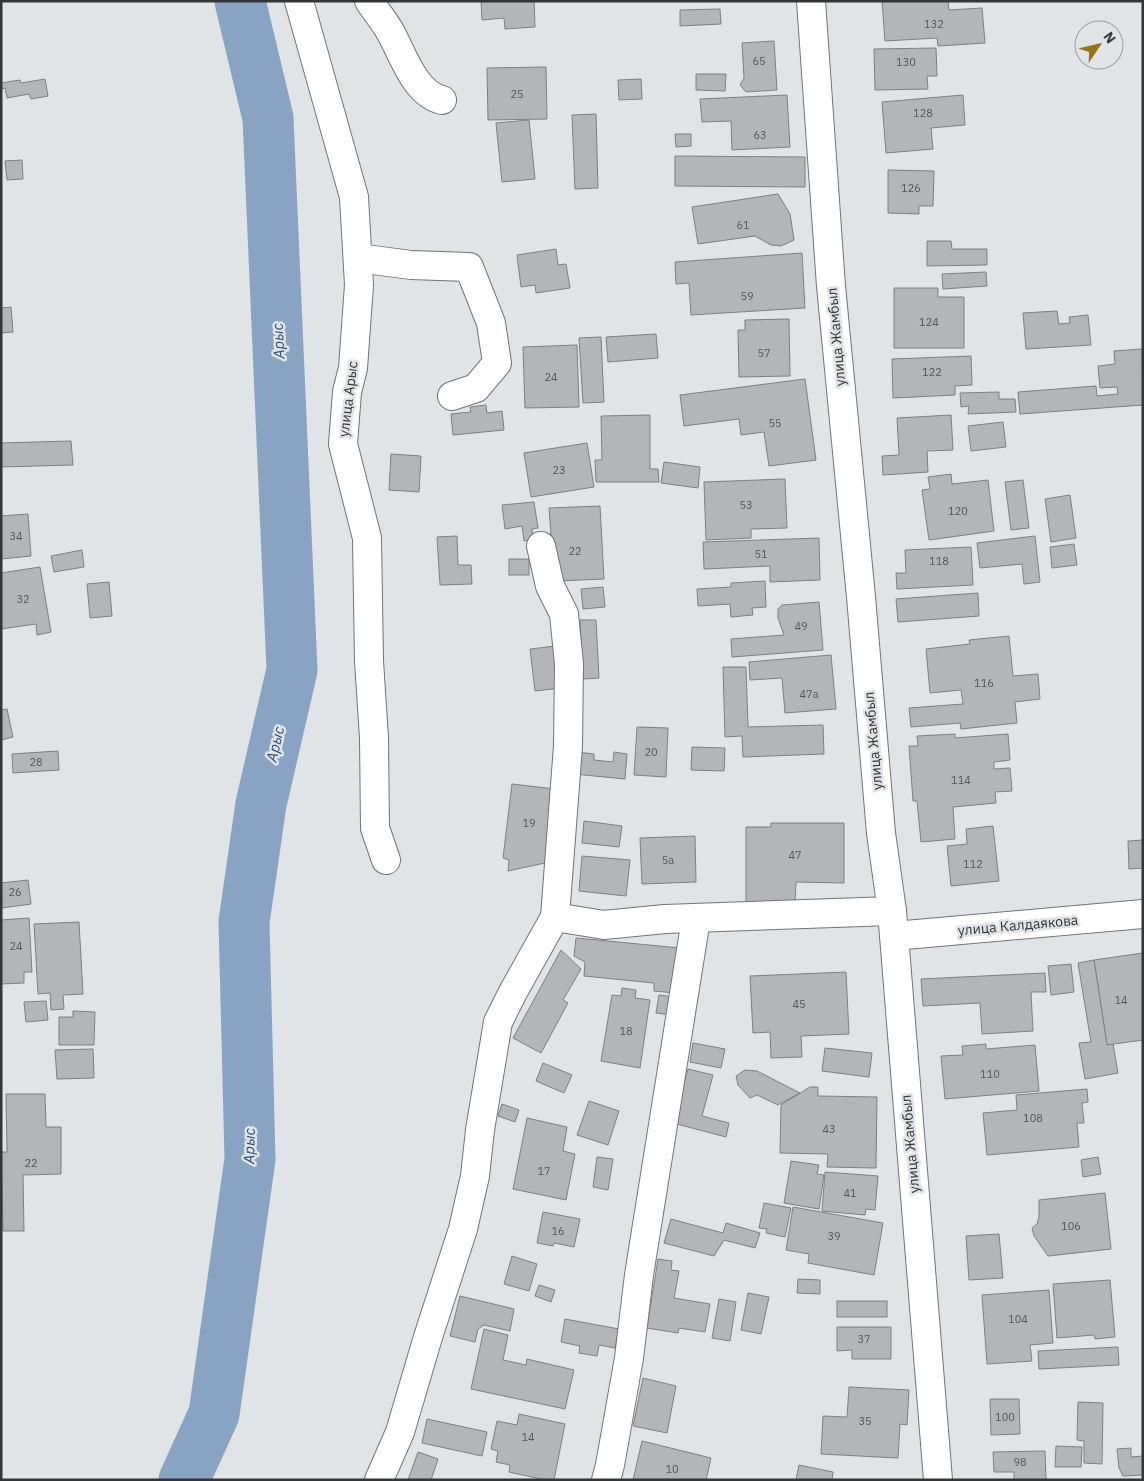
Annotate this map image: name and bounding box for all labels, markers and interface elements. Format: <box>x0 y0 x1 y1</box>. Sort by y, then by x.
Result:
house number: 132 <box>924 17 944 31</box>
north arrow <box>1074 20 1124 70</box>
text: N <box>1099 28 1120 47</box>
house number: 65 <box>752 54 766 68</box>
house number: 130 <box>896 55 916 69</box>
house number: 25 <box>510 87 524 101</box>
house number: 128 <box>913 106 933 120</box>
house number: 63 <box>753 128 767 142</box>
house number: 126 <box>901 181 921 195</box>
house number: 61 <box>736 218 750 232</box>
street label: улица Жамбыл <box>823 287 849 387</box>
house number: 59 <box>740 289 754 303</box>
house number: 124 <box>919 315 939 329</box>
water label: Арыс <box>268 322 288 360</box>
house number: 57 <box>757 346 771 360</box>
street label: улица Арыс <box>334 360 362 438</box>
house number: 122 <box>922 365 942 379</box>
house number: 24 <box>544 370 558 384</box>
house number: 55 <box>768 416 782 430</box>
house number: 23 <box>552 463 566 477</box>
house number: 53 <box>739 498 753 512</box>
house number: 120 <box>948 504 968 518</box>
house number: 34 <box>9 529 23 543</box>
house number: 22 <box>568 544 582 558</box>
house number: 51 <box>754 547 768 561</box>
house number: 118 <box>929 554 949 568</box>
house number: 32 <box>16 592 30 606</box>
house number: 49 <box>794 619 808 633</box>
house number: 116 <box>974 676 994 690</box>
house number: 47а <box>799 687 819 701</box>
street label: улица Жамбыл <box>860 691 886 791</box>
water label: Арыс <box>261 724 288 765</box>
house number: 20 <box>644 745 658 759</box>
house number: 28 <box>29 755 43 769</box>
house number: 114 <box>951 773 971 787</box>
house number: 19 <box>522 816 536 830</box>
house number: 47 <box>788 848 802 862</box>
house number: 5а <box>662 853 674 867</box>
house number: 112 <box>963 857 983 871</box>
house number: 26 <box>8 885 22 899</box>
street label: улица Калдаякова <box>957 911 1079 939</box>
house number: 24 <box>9 939 23 953</box>
house number: 14 <box>1114 993 1128 1007</box>
house number: 45 <box>792 997 806 1011</box>
house number: 18 <box>619 1024 633 1038</box>
house number: 110 <box>980 1067 1000 1081</box>
street label: улица Жамбыл <box>897 1094 923 1194</box>
house number: 108 <box>1023 1111 1043 1125</box>
house number: 43 <box>822 1122 836 1136</box>
water label: Арыс <box>239 1127 259 1165</box>
house number: 22 <box>24 1156 38 1170</box>
house number: 17 <box>537 1164 551 1178</box>
house number: 41 <box>843 1186 857 1200</box>
house number: 106 <box>1061 1219 1081 1233</box>
house number: 16 <box>551 1224 565 1238</box>
house number: 39 <box>827 1229 841 1243</box>
house number: 104 <box>1008 1312 1028 1326</box>
house number: 37 <box>857 1332 871 1346</box>
house number: 100 <box>995 1410 1015 1424</box>
house number: 35 <box>858 1414 872 1428</box>
house number: 14 <box>521 1430 535 1444</box>
house number: 98 <box>1013 1455 1027 1469</box>
house number: 10 <box>665 1462 679 1476</box>

